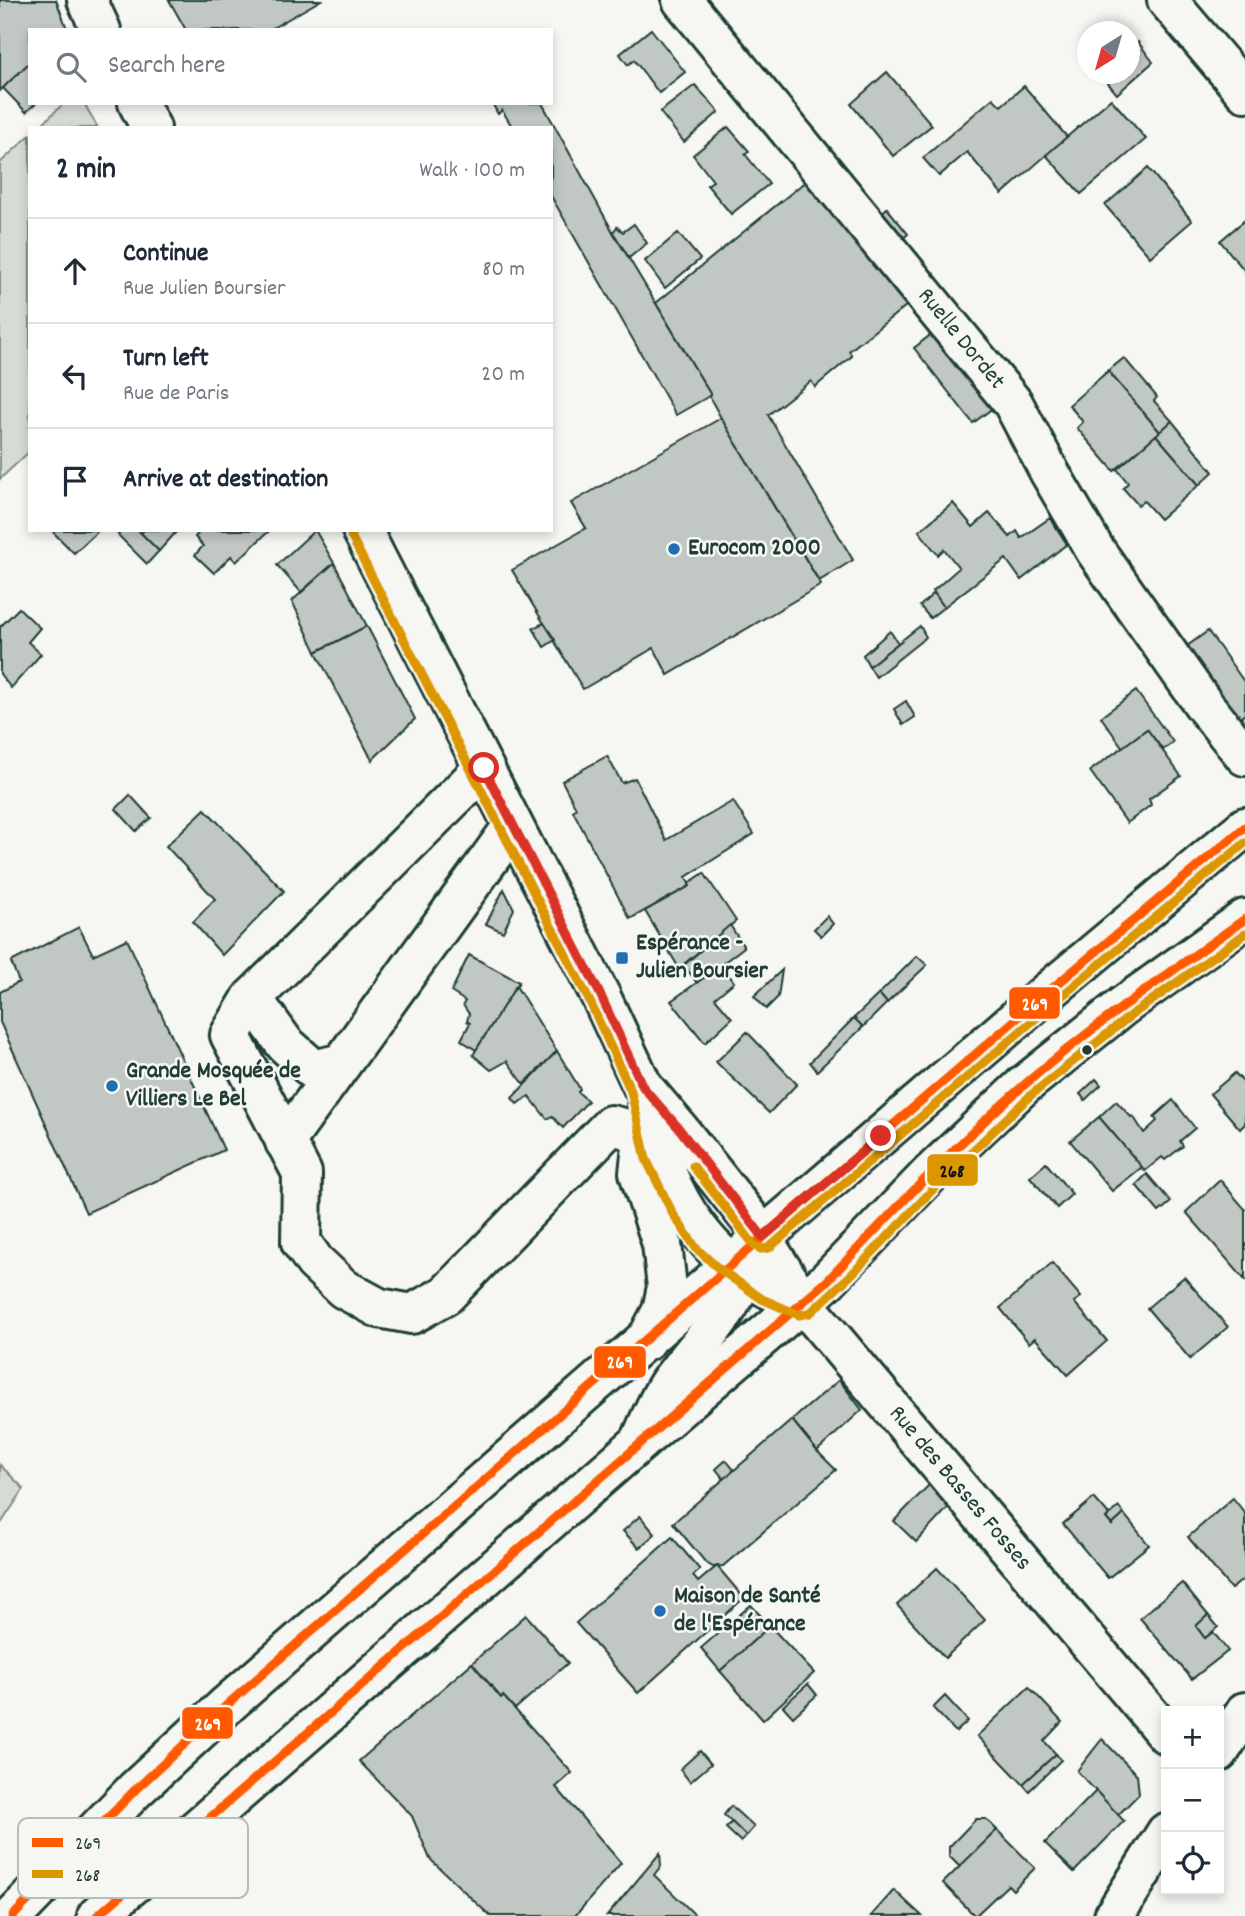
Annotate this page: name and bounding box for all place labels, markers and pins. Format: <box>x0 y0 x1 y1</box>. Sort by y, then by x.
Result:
place label: Eurocom 2000 <box>688 532 821 566</box>
marker: Eurocom 2000 <box>666 541 682 557</box>
place label: Espérance - Julien Boursier <box>636 927 769 989</box>
marker: Espérance - Julien Boursier <box>614 950 630 966</box>
unlabelled marker <box>1080 1043 1094 1057</box>
place label: Grande Mosquée de Villiers Le Bel <box>126 1055 301 1117</box>
marker: Grande Mosquée de Villiers Le Bel <box>104 1078 120 1094</box>
place label: Maison de Santé de l'Espérance <box>674 1580 821 1642</box>
marker: Maison de Santé de l'Espérance <box>652 1603 668 1619</box>

